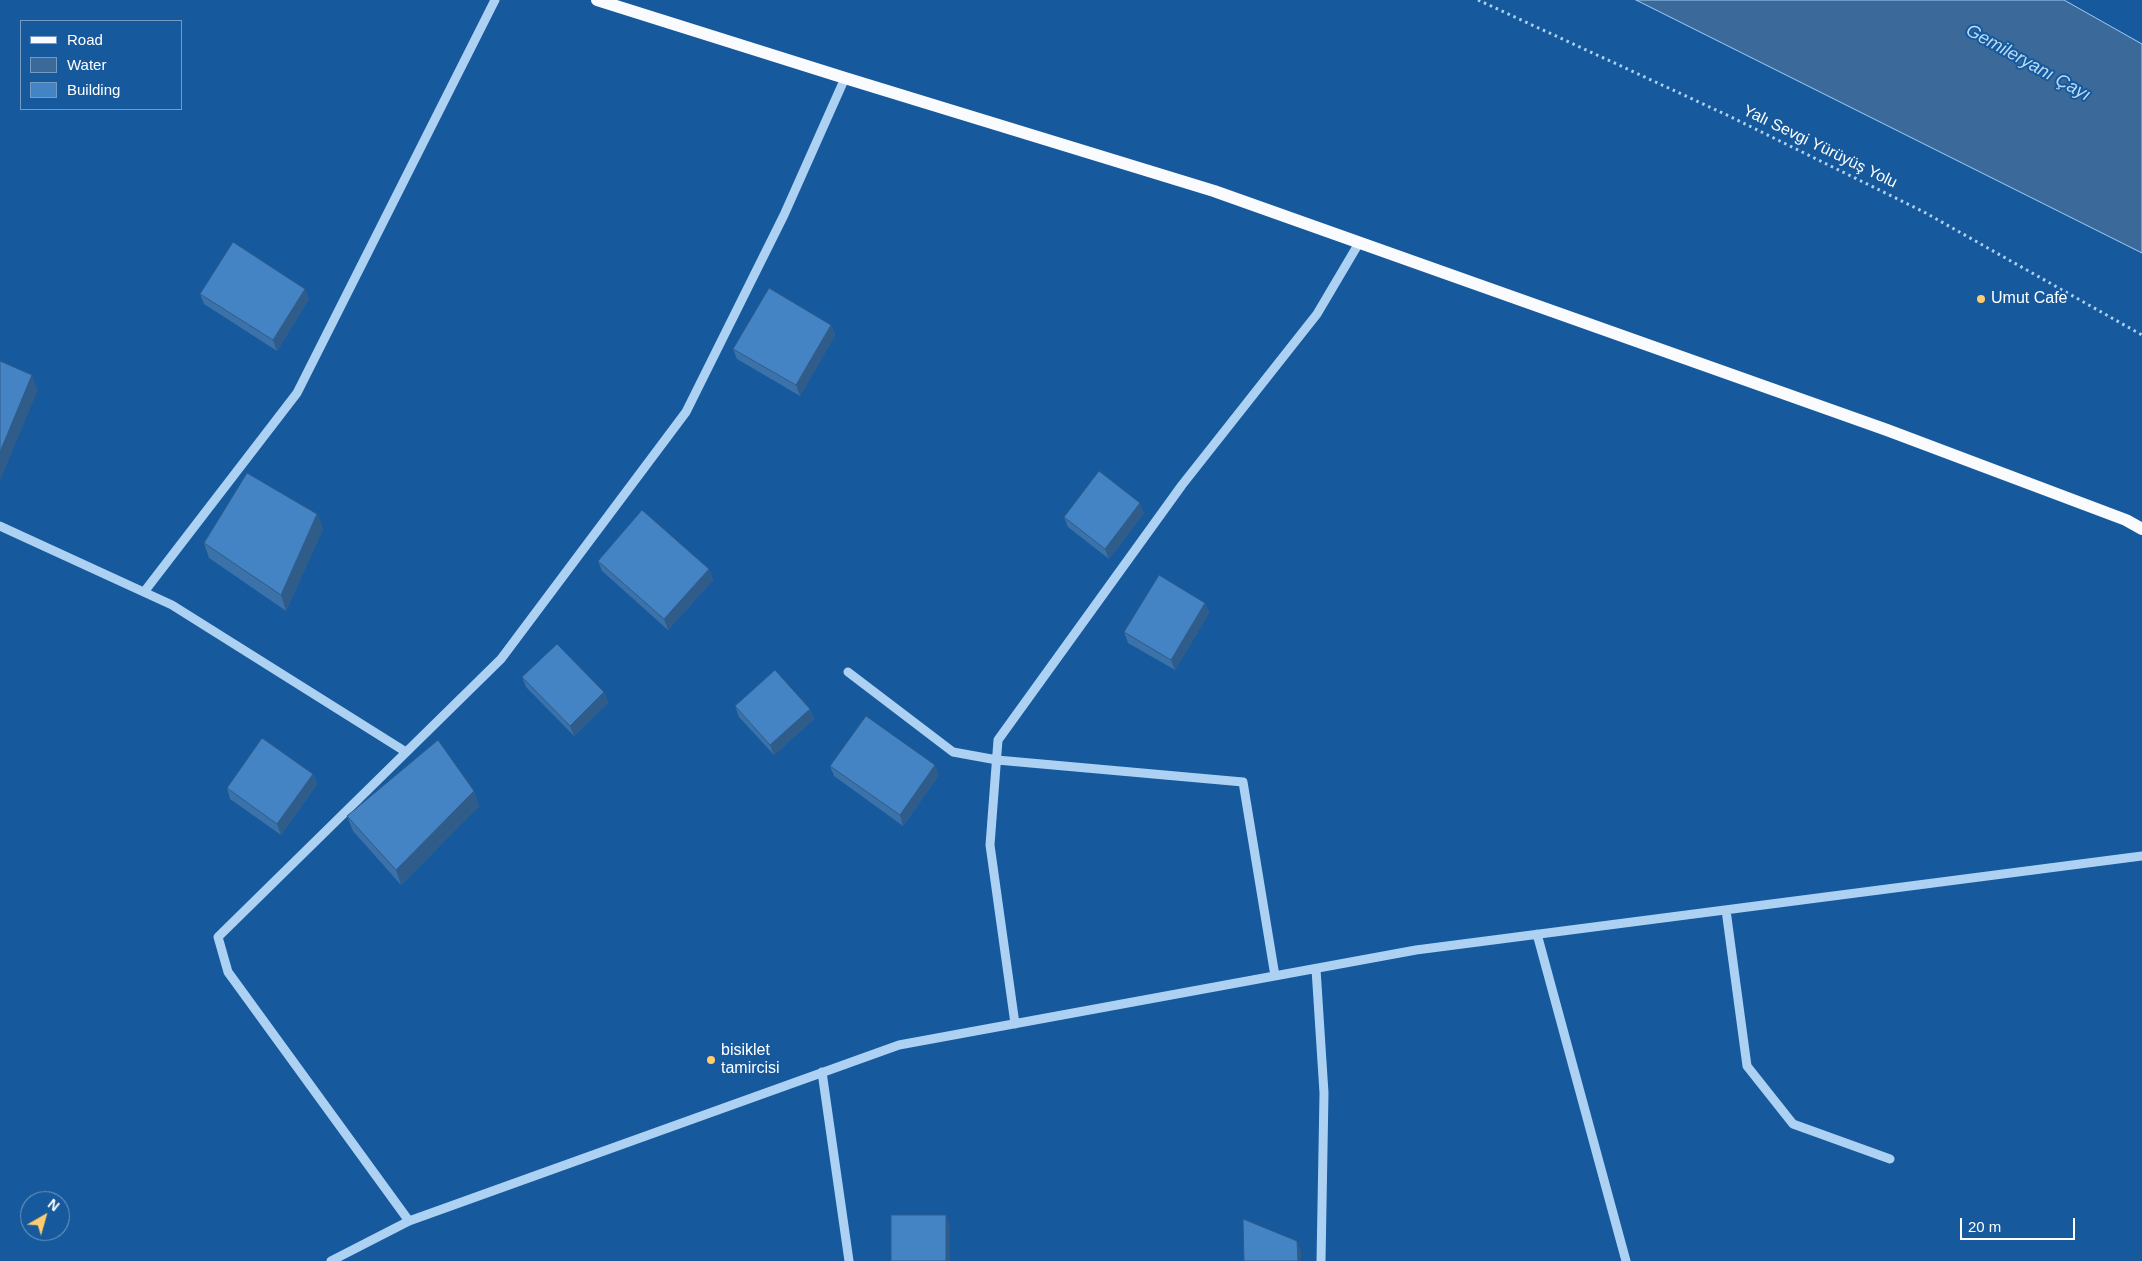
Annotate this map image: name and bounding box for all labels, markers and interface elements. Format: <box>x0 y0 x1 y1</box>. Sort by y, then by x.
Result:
legend <box>20 20 182 110</box>
water label: Gemileryanı Çayı <box>1962 20 2094 106</box>
text: Road <box>67 31 103 48</box>
text: Water <box>67 56 106 73</box>
text: Building <box>67 81 120 98</box>
street label: Yalı Sevgi Yürüyüş Yolu <box>1740 101 1900 193</box>
place label: Umut Cafe <box>1991 289 2067 309</box>
marker: Umut Cafe <box>1975 293 1987 305</box>
place label: bisiklet tamircisi <box>721 1041 780 1079</box>
marker: bisiklet tamircisi <box>705 1054 717 1066</box>
north arrow <box>20 1191 70 1241</box>
text: N <box>45 1196 63 1214</box>
scale bar <box>1962 1208 2077 1240</box>
text: 20 m <box>1968 1218 2001 1235</box>

